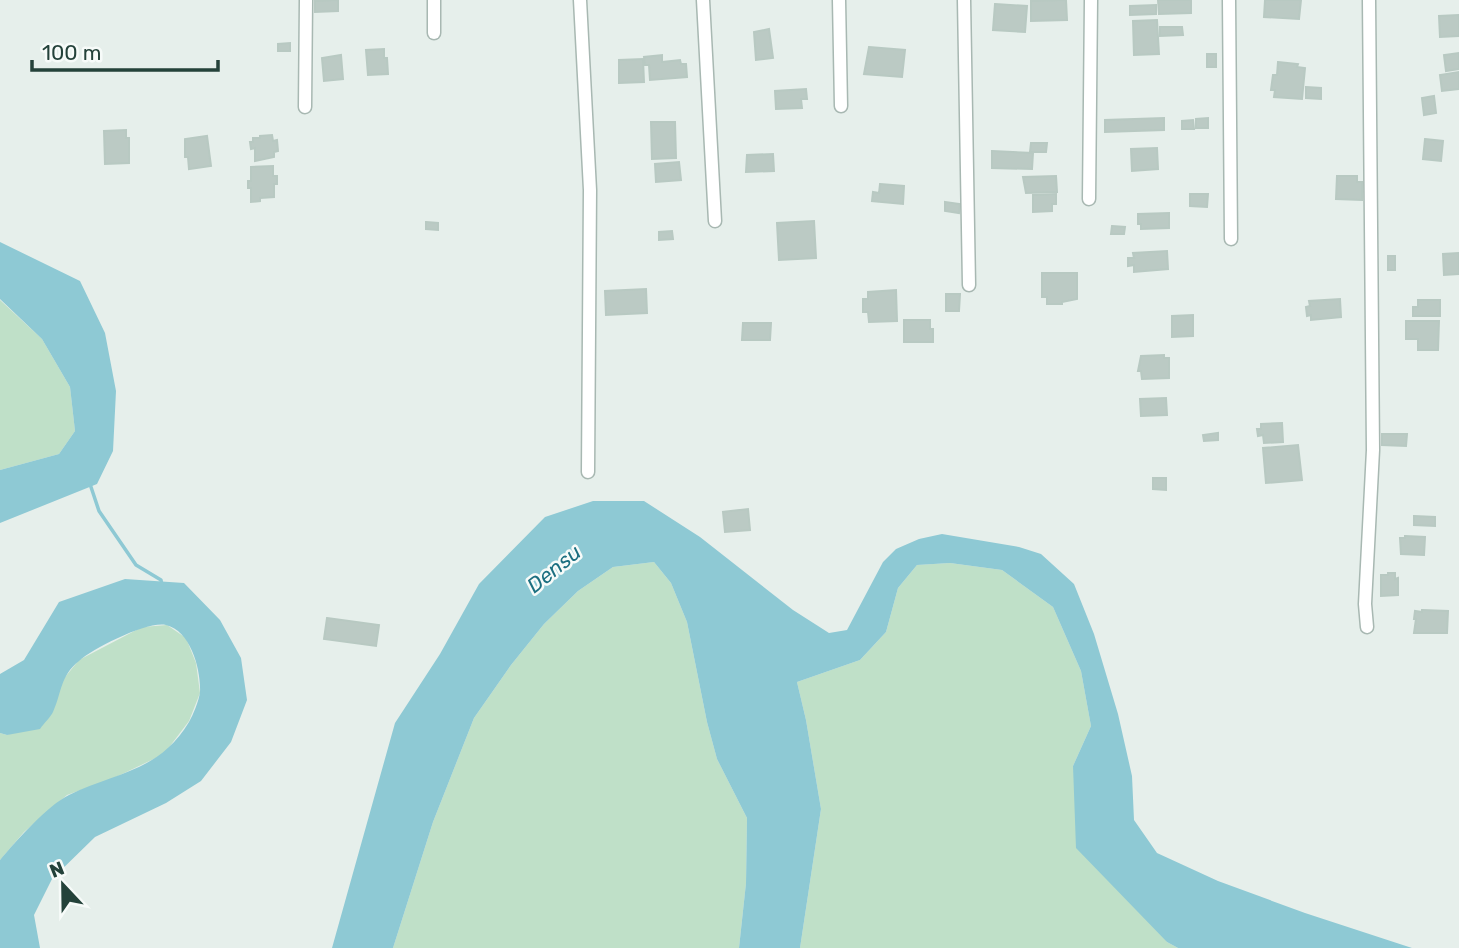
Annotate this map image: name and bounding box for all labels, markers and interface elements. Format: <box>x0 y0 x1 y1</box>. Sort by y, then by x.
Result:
scale bar <box>32 28 217 72</box>
text: 100 m <box>42 40 101 65</box>
water label: Densu <box>522 539 586 598</box>
north arrow <box>28 850 98 920</box>
text: N <box>46 856 67 883</box>

